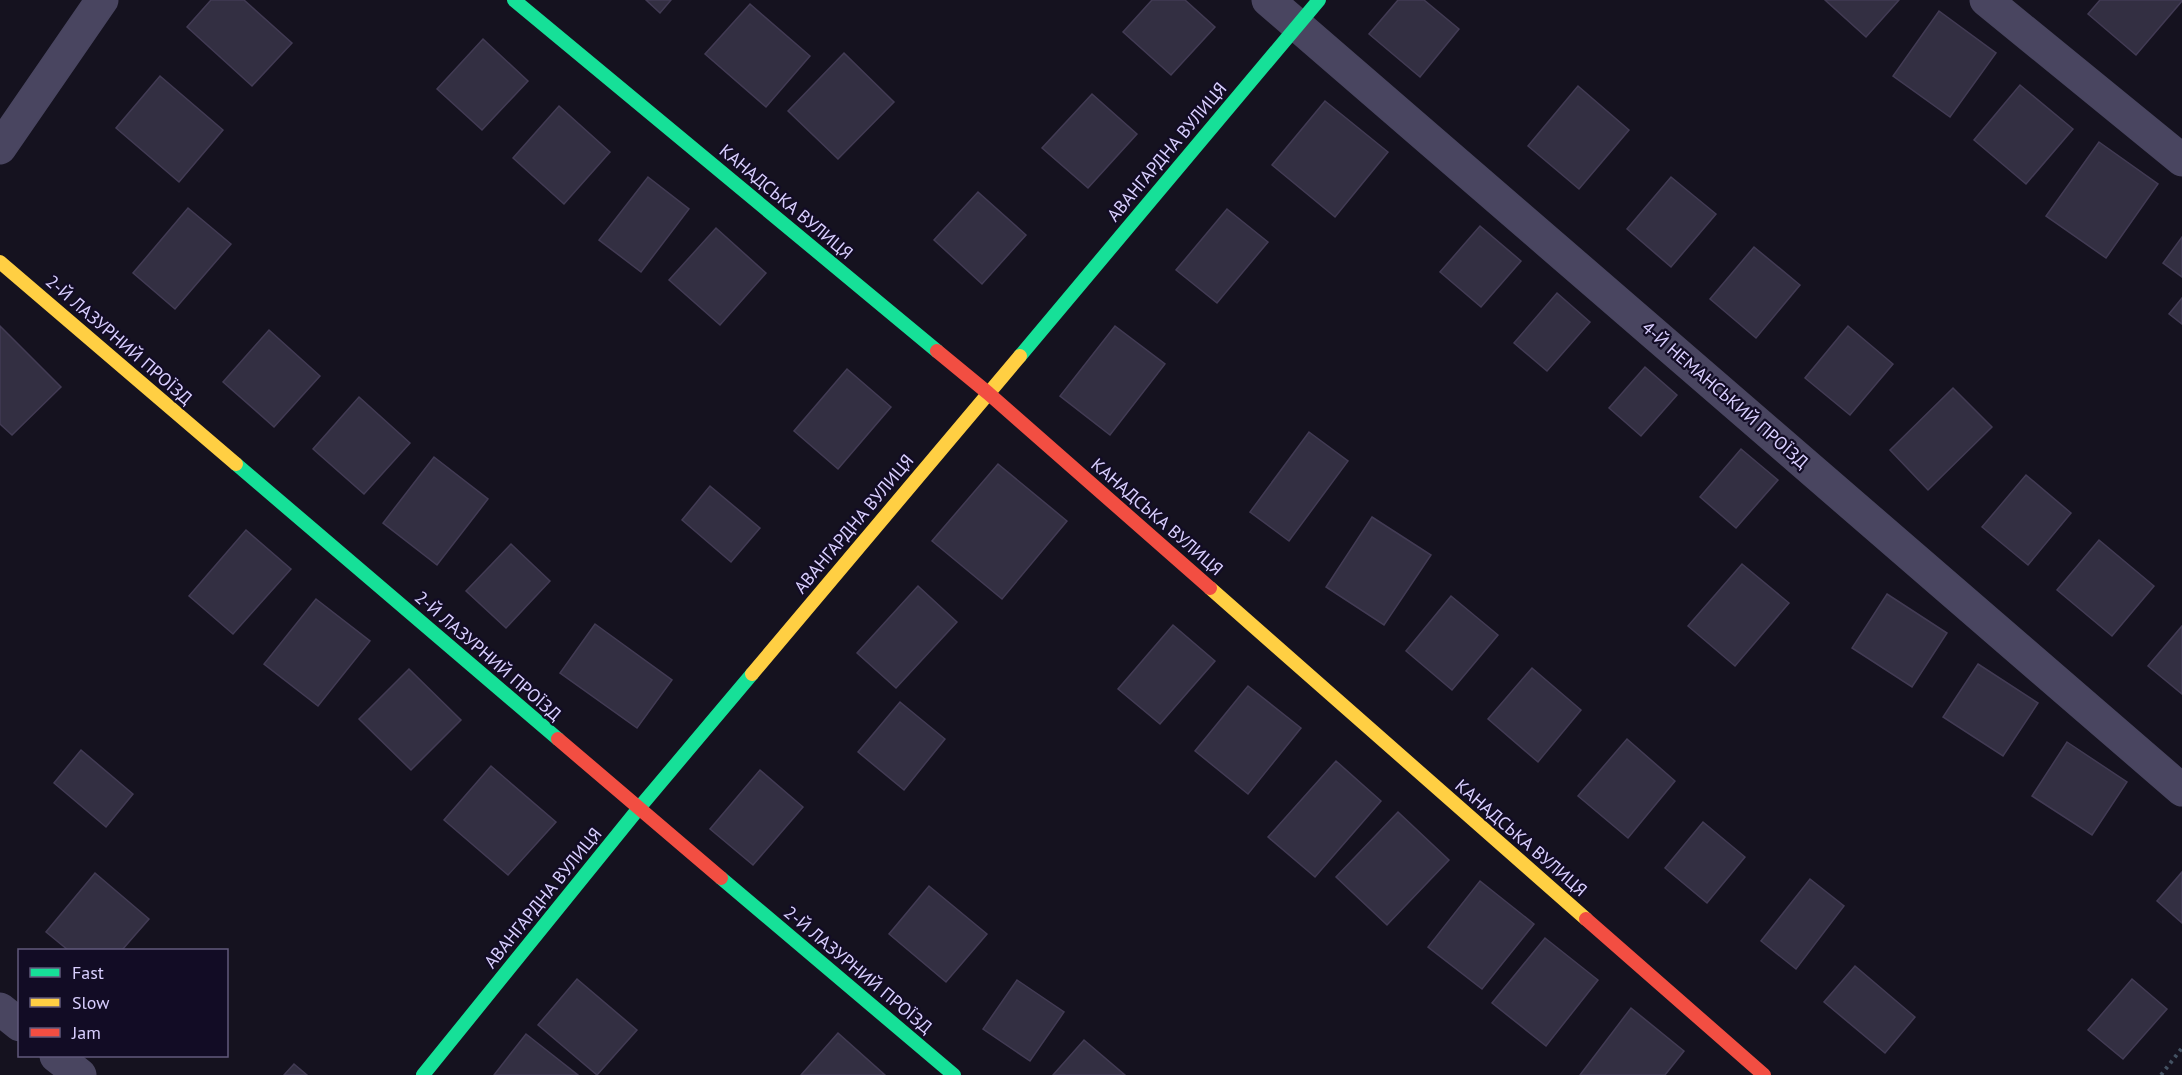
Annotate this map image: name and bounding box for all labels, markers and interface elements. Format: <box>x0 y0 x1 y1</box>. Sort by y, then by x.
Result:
street label: АВАНГАРДНА ВУЛИЦЯ <box>1102 77 1232 226</box>
street label: КАНАДСЬКА ВУЛИЦЯ <box>715 139 858 264</box>
street label: 2-Й ЛАЗУРНИЙ ПРОЇЗД <box>41 270 197 410</box>
street label: 4-Й НЕМАНСЬКИЙ ПРОЇЗД <box>1637 316 1813 473</box>
street label: АВАНГАРДНА ВУЛИЦЯ <box>789 449 919 598</box>
street label: КАНАДСЬКА ВУЛИЦЯ <box>1087 453 1228 580</box>
street label: 2-Й ЛАЗУРНИЙ ПРОЇЗД <box>410 586 566 726</box>
street label: КАНАДСЬКА ВУЛИЦЯ <box>1451 774 1592 901</box>
street label: АВАНГАРДНА ВУЛИЦЯ <box>479 823 606 973</box>
street label: 2-Й ЛАЗУРНИЙ ПРОЇЗД <box>779 901 937 1039</box>
legend <box>18 949 228 1057</box>
text: Fast <box>72 961 104 984</box>
text: Slow <box>72 991 110 1014</box>
text: Jam <box>71 1021 101 1044</box>

